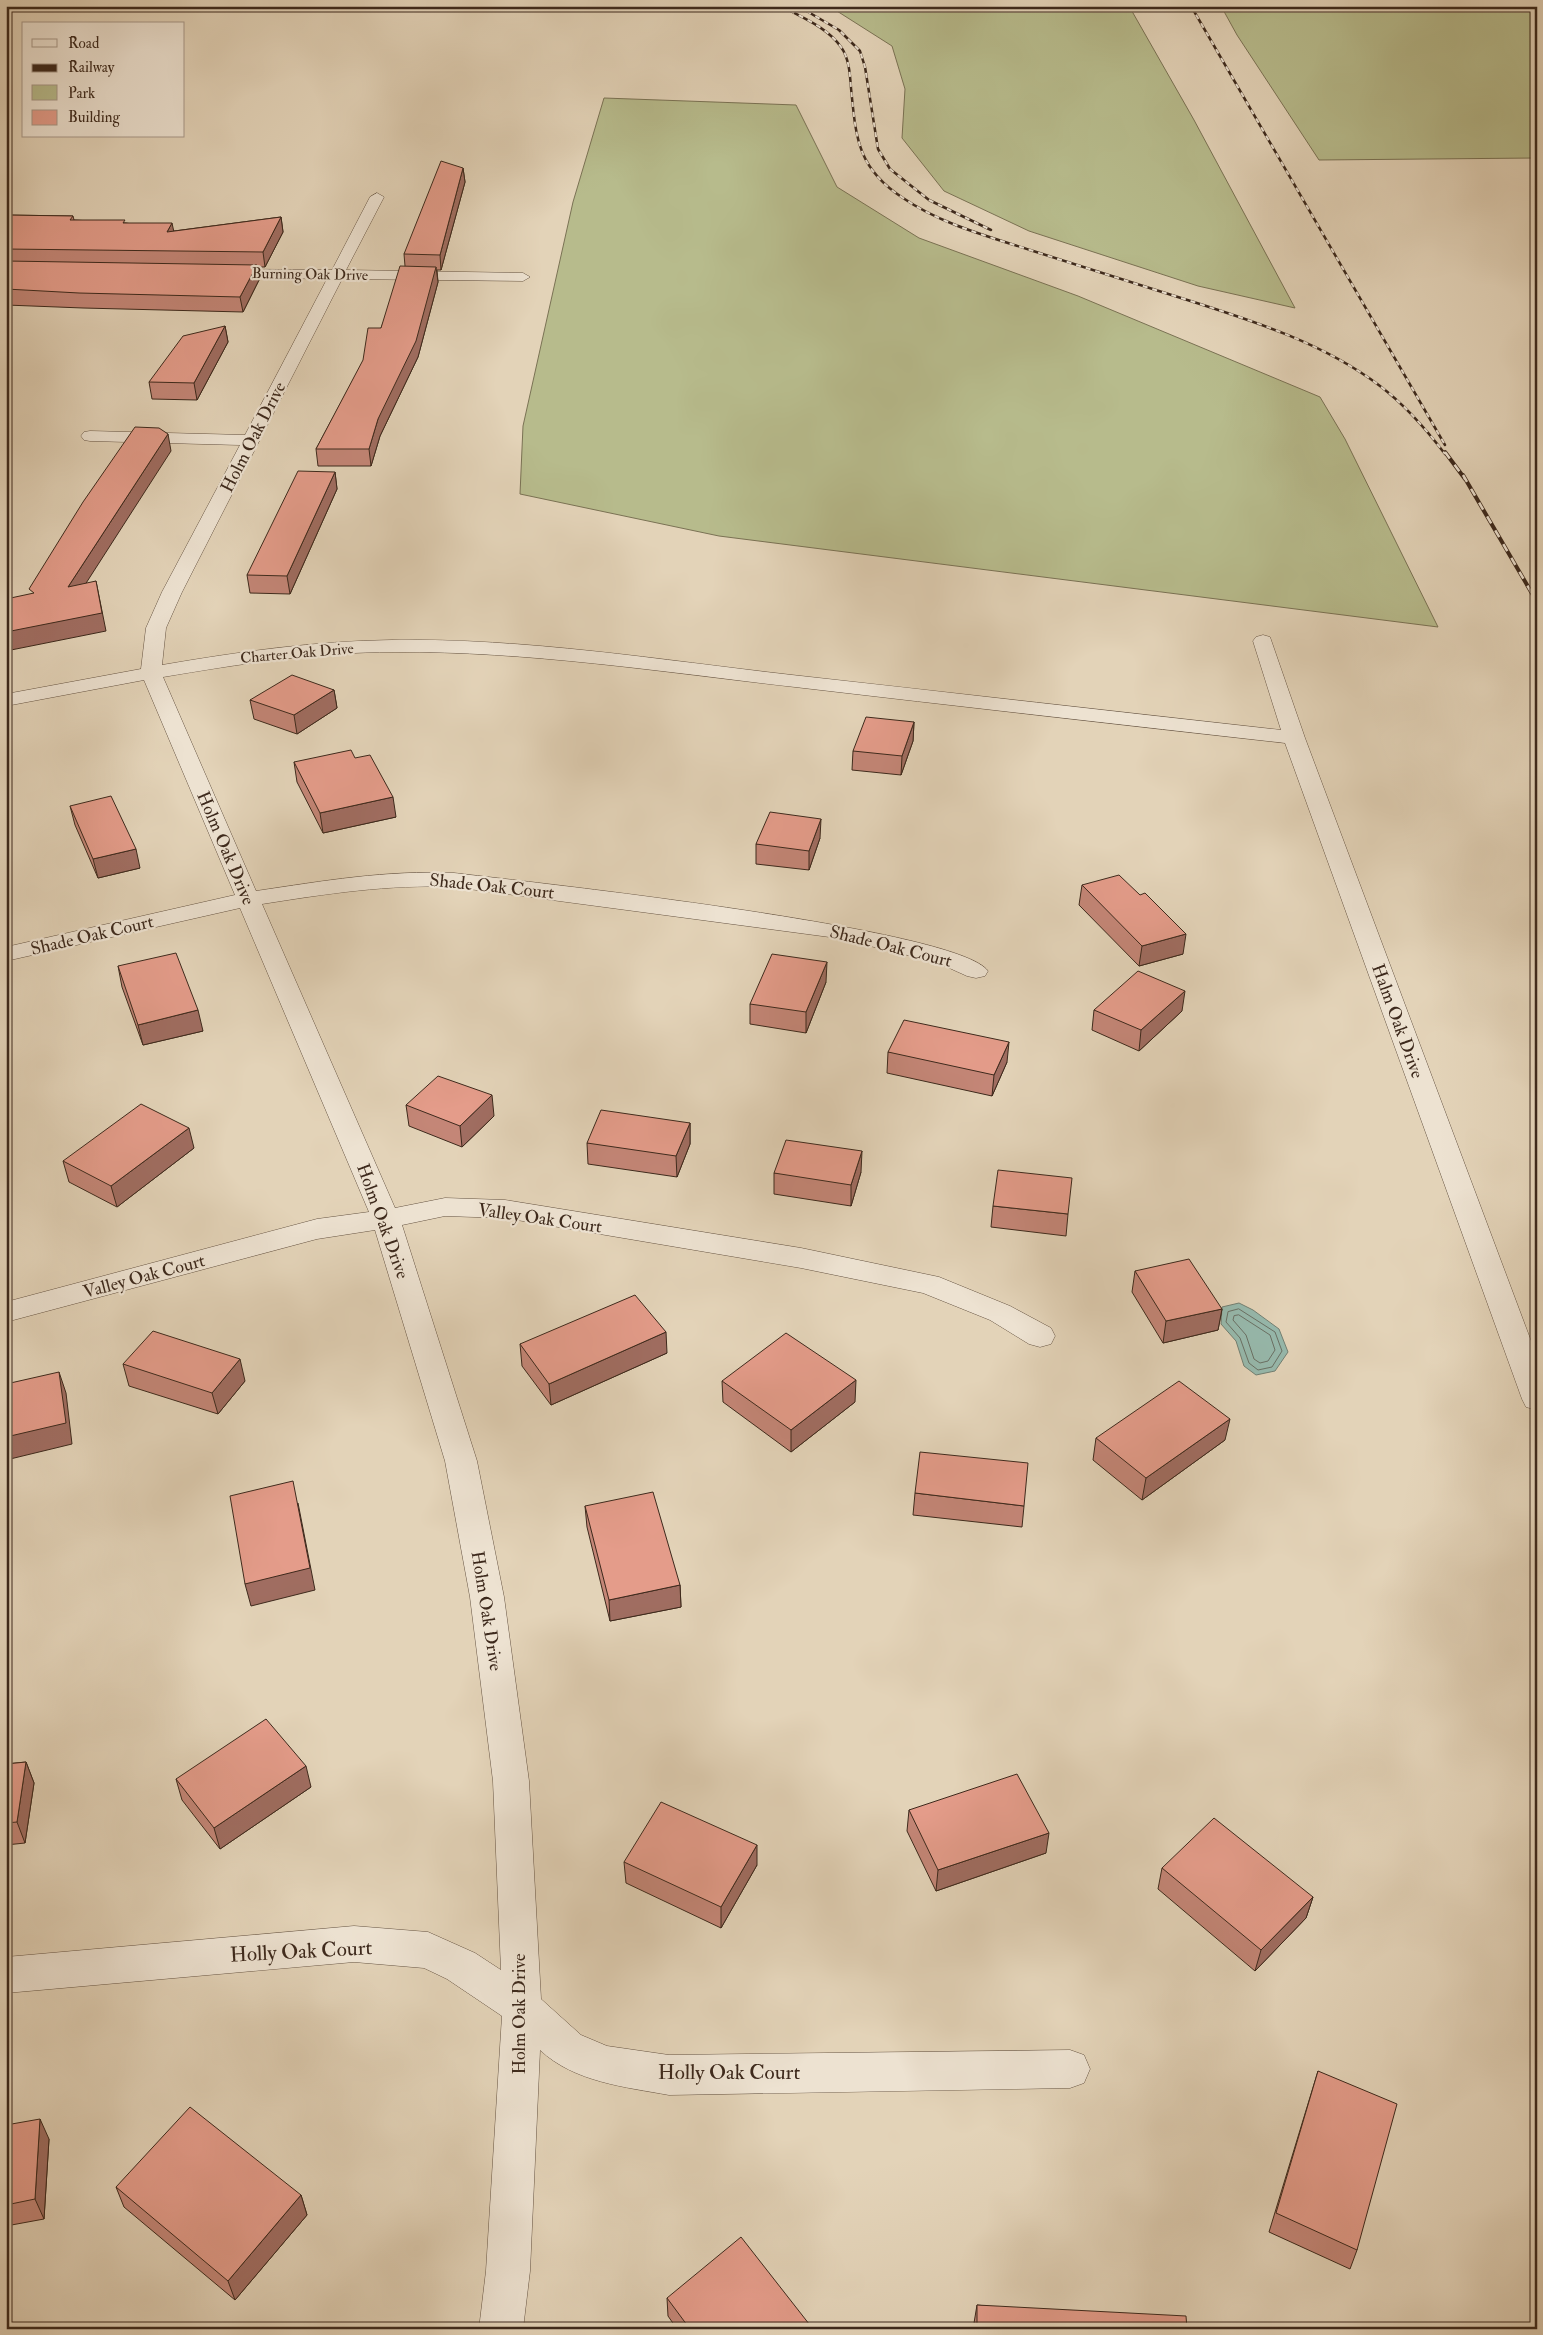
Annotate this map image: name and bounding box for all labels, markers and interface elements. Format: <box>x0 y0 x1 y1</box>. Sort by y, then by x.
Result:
legend <box>22 22 185 138</box>
text: Road <box>68 34 100 53</box>
text: Railway <box>68 58 115 77</box>
text: Park <box>68 84 95 103</box>
text: Building <box>68 108 120 127</box>
street label: Burning Oak Drive <box>252 264 368 285</box>
street label: Holm Oak Drive <box>216 378 291 496</box>
street label: Charter Oak Drive <box>240 639 354 668</box>
street label: Holm Oak Drive <box>191 788 260 909</box>
street label: Shade Oak Court <box>428 869 556 904</box>
street label: Shade Oak Court <box>29 910 156 961</box>
street label: Shade Oak Court <box>827 920 955 973</box>
street label: Halm Oak Drive <box>1366 961 1429 1082</box>
street label: Holm Oak Drive <box>351 1160 414 1282</box>
street label: Valley Oak Court <box>476 1198 604 1239</box>
street label: Valley Oak Court <box>81 1249 208 1304</box>
street label: Holm Oak Drive <box>466 1549 507 1673</box>
street label: Holly Oak Court <box>229 1934 373 1969</box>
street label: Holm Oak Drive <box>508 1953 531 2075</box>
street label: Holly Oak Court <box>658 2059 800 2086</box>

